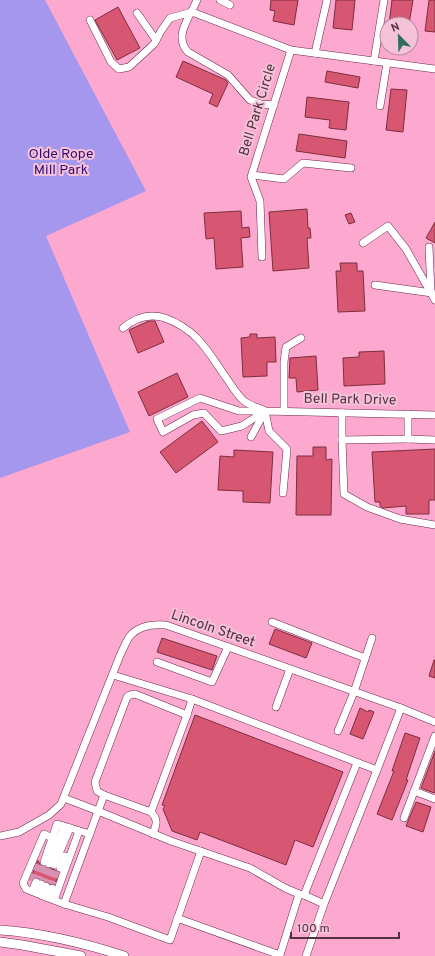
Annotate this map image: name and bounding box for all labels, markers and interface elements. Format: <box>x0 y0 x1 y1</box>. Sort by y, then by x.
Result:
north arrow <box>379 16 419 56</box>
text: N <box>389 20 402 36</box>
street label: Bell Park Circle <box>236 62 280 158</box>
park label: Olde Rope Mill Park <box>29 146 93 179</box>
street label: Bell Park Drive <box>303 391 397 409</box>
street label: Lincoln Street <box>169 607 257 651</box>
scale bar <box>291 914 399 940</box>
text: 100 m <box>297 921 330 937</box>

